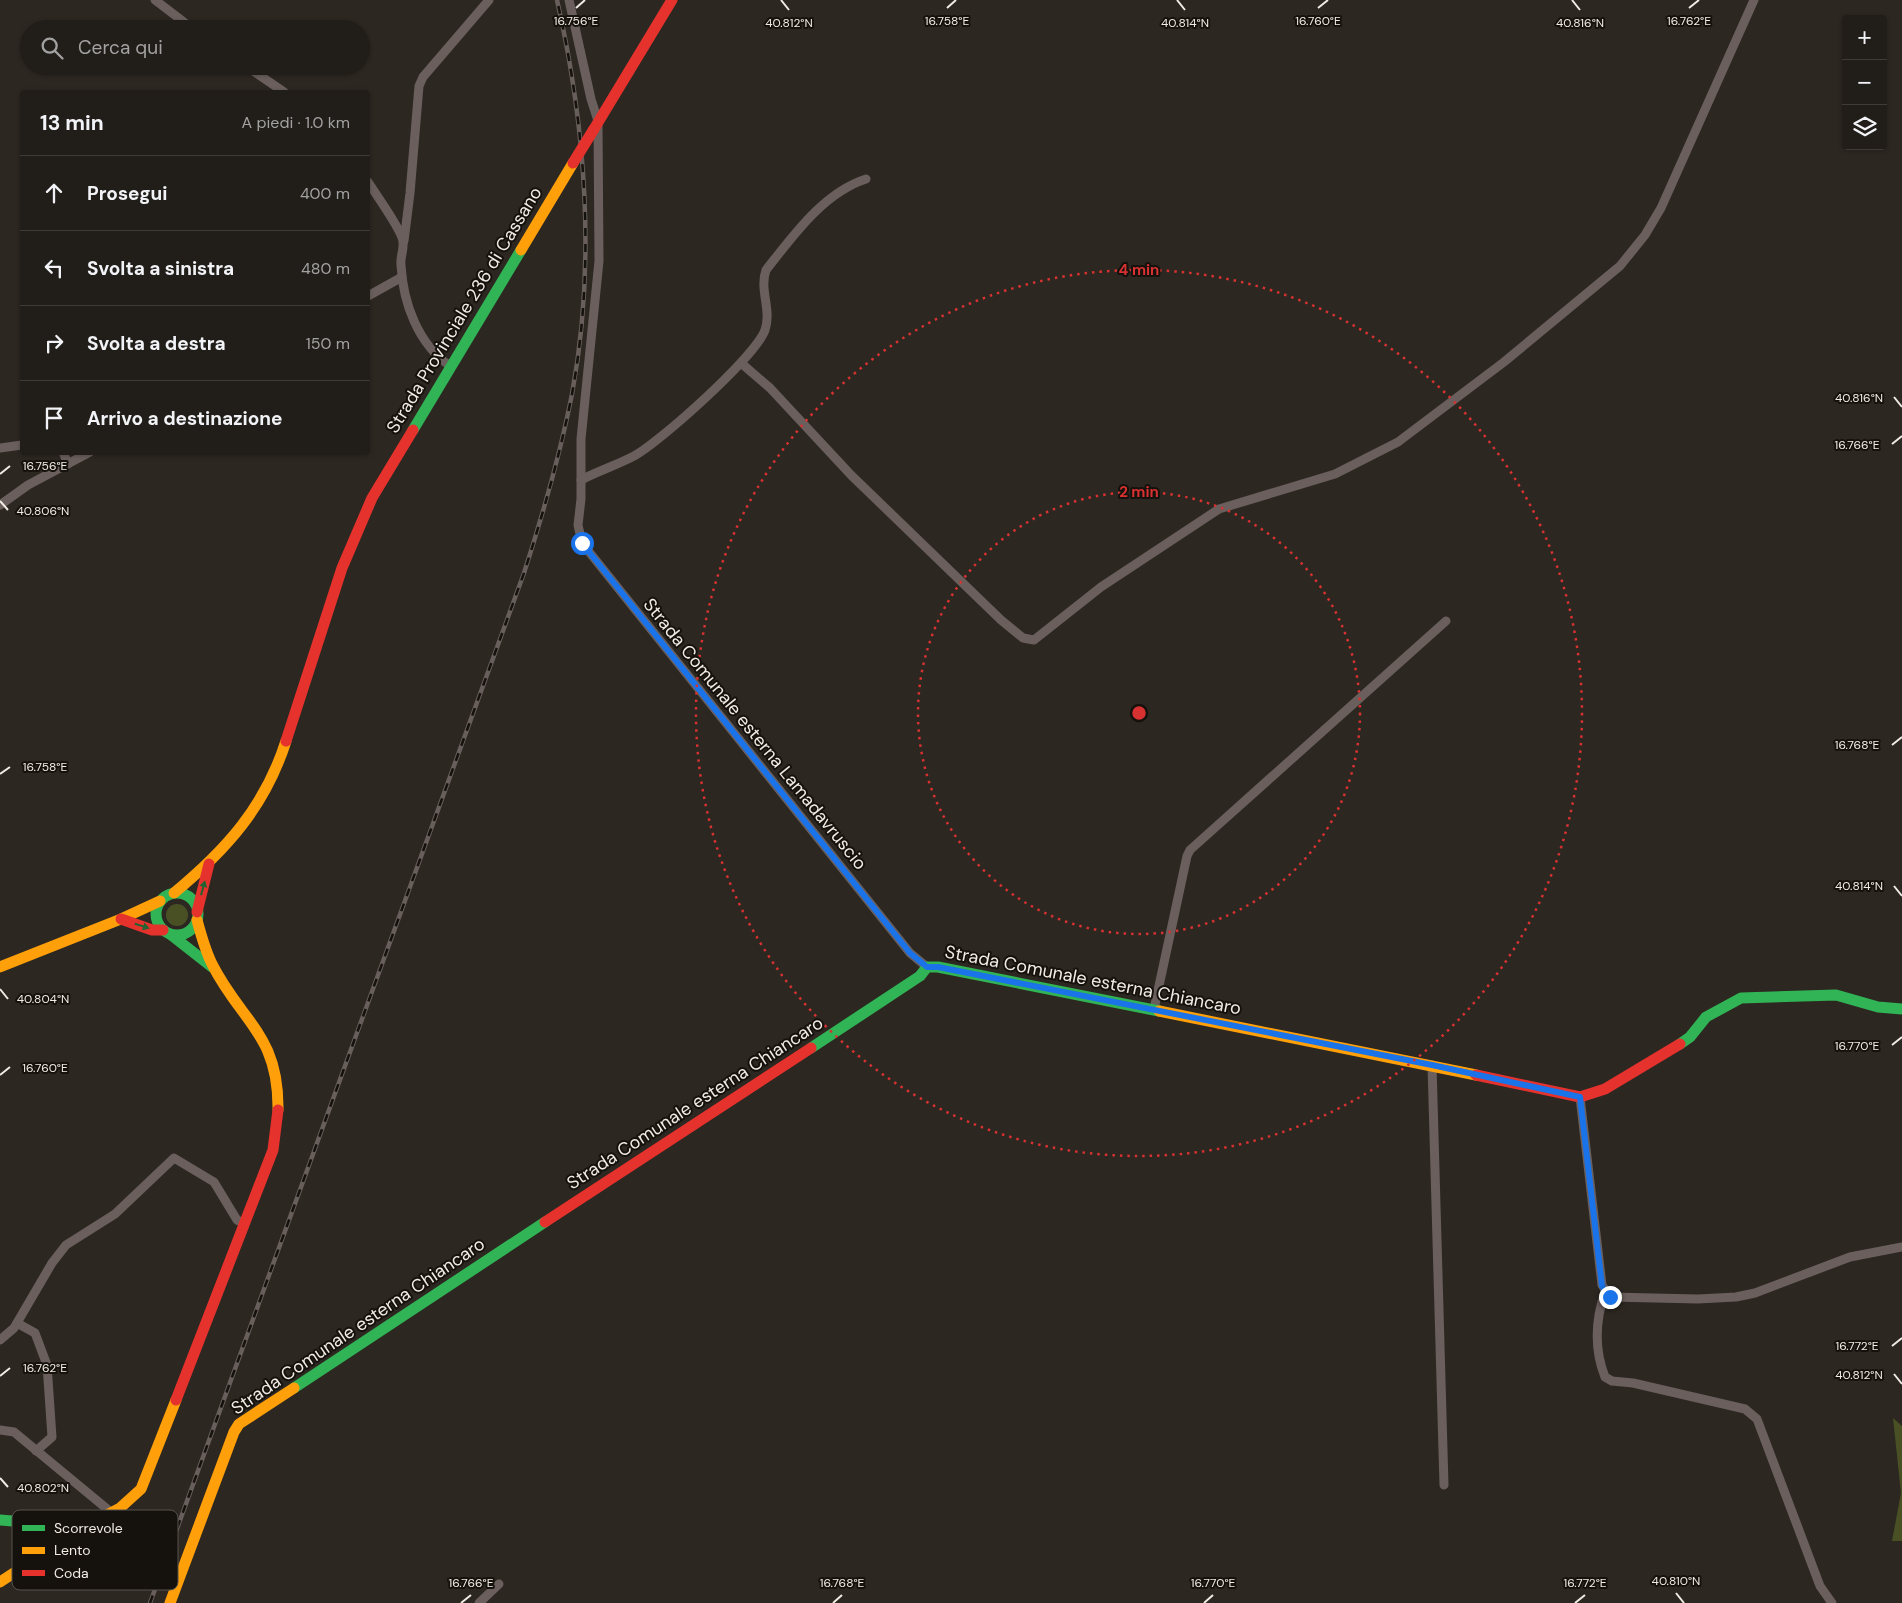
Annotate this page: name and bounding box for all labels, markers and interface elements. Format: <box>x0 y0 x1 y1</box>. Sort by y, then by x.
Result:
text: 16.756°E <box>554 13 599 29</box>
text: 16.758°E <box>925 13 969 29</box>
text: 16.760°E <box>1295 13 1341 29</box>
text: 16.762°E <box>1667 13 1711 29</box>
text: 40.812°N <box>765 15 813 31</box>
text: 40.814°N <box>1161 15 1209 31</box>
text: 40.816°N <box>1556 15 1604 31</box>
map controls <box>1842 15 1887 150</box>
button: + <box>1842 15 1887 60</box>
search box <box>20 20 370 75</box>
icon: search <box>38 34 66 62</box>
text: Cerca qui <box>78 35 163 60</box>
button: − <box>1842 60 1887 105</box>
button: layers <box>1842 105 1887 150</box>
text: 13 min <box>40 109 104 137</box>
text: A piedi · 1.0 km <box>242 112 350 133</box>
icon: ahead <box>40 179 68 207</box>
text: Prosegui <box>87 181 167 206</box>
street label: Strada Provinciale 236 di Cassano <box>381 182 547 438</box>
text: 400 m <box>300 183 350 204</box>
icon: left <box>40 254 68 282</box>
text: Svolta a sinistra <box>87 256 234 281</box>
text: 480 m <box>301 258 350 279</box>
text: 4 min <box>1119 260 1159 280</box>
icon: right <box>40 329 68 357</box>
text: Svolta a destra <box>87 331 226 356</box>
text: 150 m <box>306 333 350 354</box>
text: 40.816°N <box>1835 390 1883 406</box>
icon: arrive <box>40 404 68 432</box>
text: Arrivo a destinazione <box>87 406 282 431</box>
text: 16.766°E <box>1835 437 1880 453</box>
text: 16.756°E <box>23 458 68 474</box>
text: 2 min <box>1119 482 1159 502</box>
text: 40.806°N <box>17 503 69 519</box>
route start <box>571 532 594 555</box>
street label: Strada Comunale esterna Lamadavruscio <box>638 593 872 875</box>
centre of rings <box>1130 704 1148 722</box>
text: 16.768°E <box>1835 737 1880 753</box>
text: 16.758°E <box>23 759 67 775</box>
text: 40.814°N <box>1835 878 1883 894</box>
one-way arrow <box>200 880 208 895</box>
one-way arrow <box>134 923 149 931</box>
street label: Strada Comunale esterna Chiancaro <box>943 939 1243 1021</box>
text: 40.804°N <box>17 991 69 1007</box>
street label: Strada Comunale esterna Chiancaro <box>562 1011 828 1195</box>
text: 16.770°E <box>1835 1038 1880 1054</box>
text: 16.760°E <box>22 1060 68 1076</box>
street label: Strada Comunale esterna Chiancaro <box>226 1232 490 1420</box>
route end <box>1599 1286 1622 1309</box>
text: 16.772°E <box>1835 1338 1879 1354</box>
text: 16.762°E <box>23 1360 67 1376</box>
text: 40.812°N <box>1835 1367 1883 1383</box>
text: 40.802°N <box>17 1480 69 1496</box>
legend <box>12 1510 178 1590</box>
text: Scorrevole <box>54 1519 123 1537</box>
text: Lento <box>54 1541 91 1559</box>
text: Coda <box>54 1564 89 1582</box>
text: 40.810°N <box>1652 1573 1700 1589</box>
text: 16.766°E <box>449 1575 494 1591</box>
text: 16.768°E <box>820 1575 865 1591</box>
text: 16.770°E <box>1191 1575 1236 1591</box>
text: 16.772°E <box>1563 1575 1607 1591</box>

